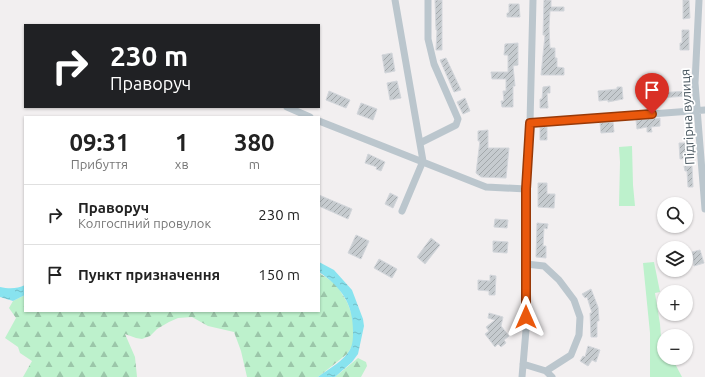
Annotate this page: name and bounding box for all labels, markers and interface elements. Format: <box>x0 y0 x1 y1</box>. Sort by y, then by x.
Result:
icon: right <box>44 40 96 92</box>
text: 230 m <box>110 40 188 71</box>
street label: Підгірна вулиця <box>677 69 697 165</box>
text: Праворуч <box>110 73 191 93</box>
pin <box>635 73 669 114</box>
icon: arrive <box>641 79 663 101</box>
text: 09:31 <box>69 129 129 156</box>
text: 1 <box>175 129 188 156</box>
text: 380 <box>234 129 275 156</box>
text: Прибуття <box>71 157 128 171</box>
text: хв <box>175 157 189 171</box>
text: m <box>249 157 260 171</box>
map controls <box>657 197 693 365</box>
button: search <box>657 197 693 233</box>
text: Праворуч <box>78 199 149 216</box>
icon: right <box>44 204 66 226</box>
text: 230 m <box>258 206 300 223</box>
text: Колгоспний провулок <box>78 216 211 230</box>
button: layers <box>657 241 693 277</box>
icon: arrive <box>44 264 66 286</box>
text: Пункт призначення <box>78 266 220 283</box>
text: 150 m <box>258 266 300 283</box>
button: + <box>657 285 693 321</box>
position arrow <box>505 296 547 338</box>
button: − <box>657 329 693 365</box>

